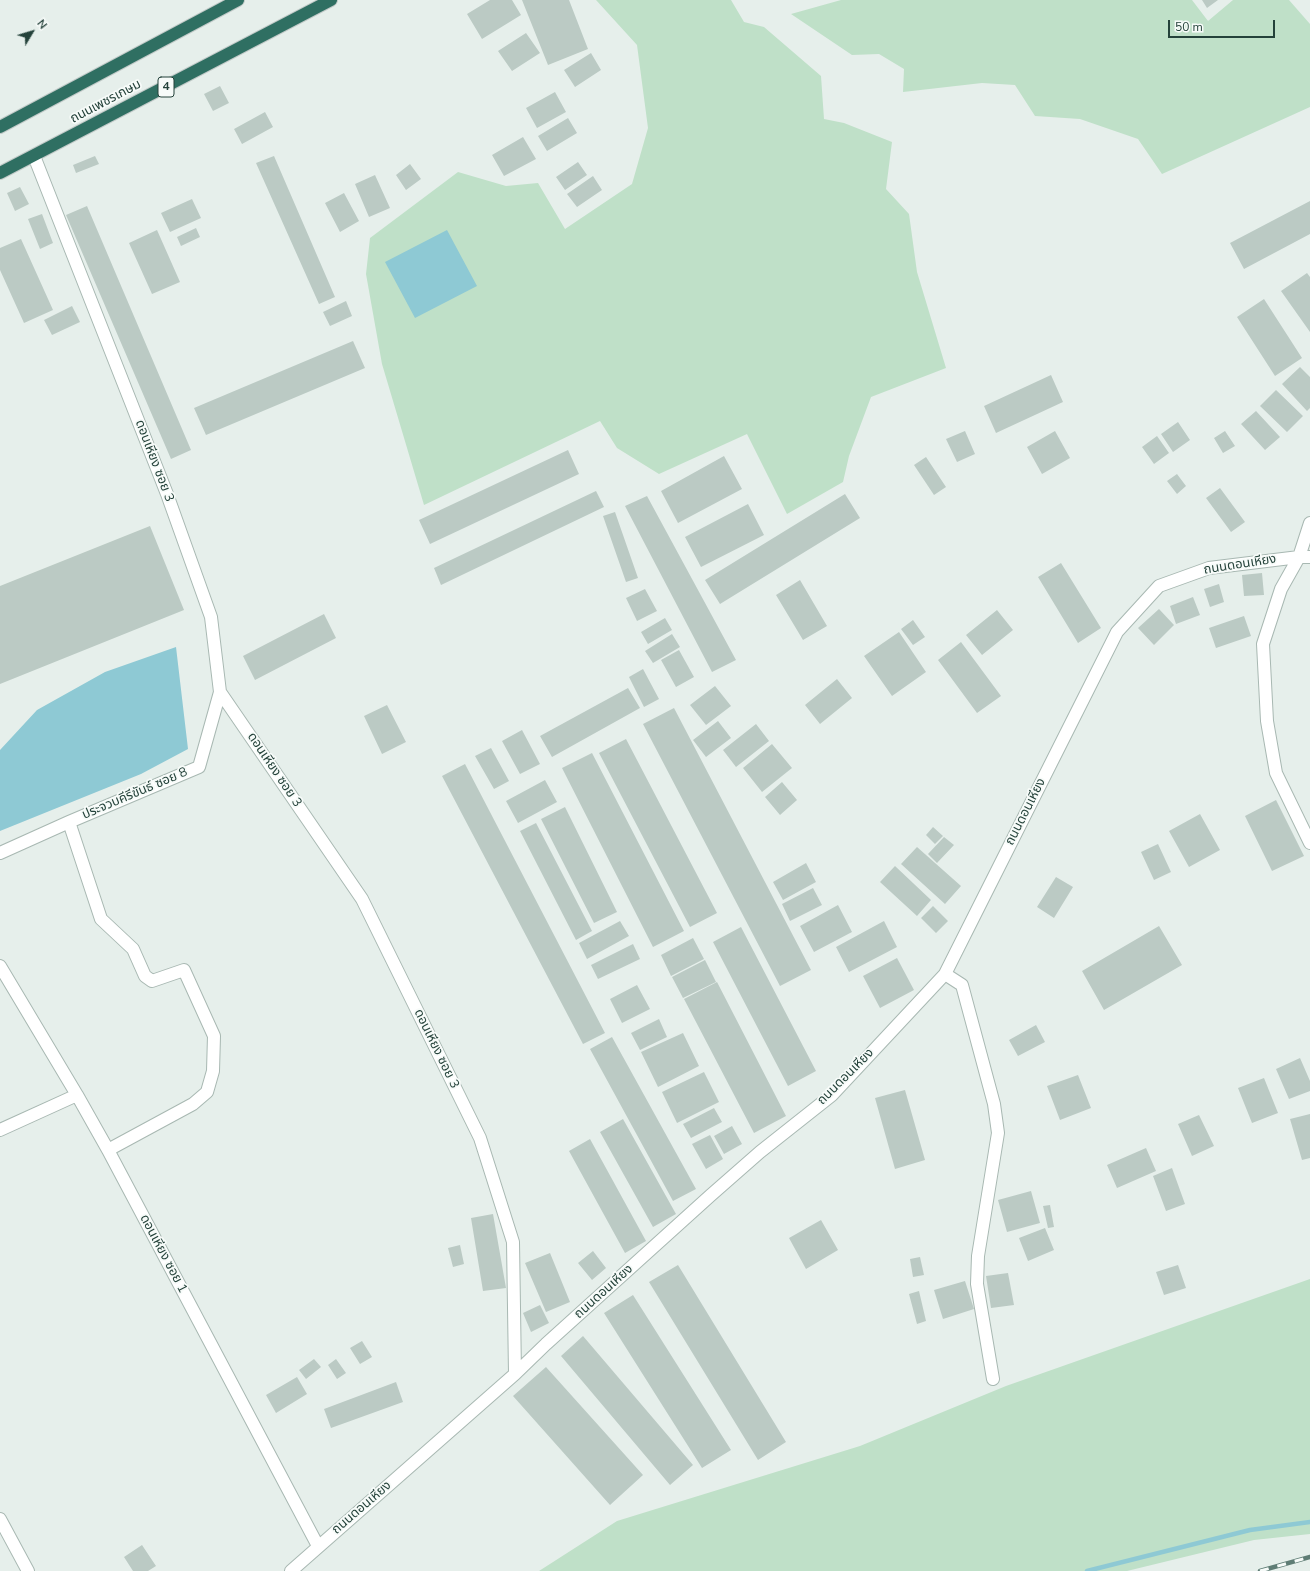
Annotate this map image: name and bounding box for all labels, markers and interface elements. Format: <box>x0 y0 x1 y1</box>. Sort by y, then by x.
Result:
north arrow <box>12 12 52 52</box>
scale bar <box>1170 12 1277 38</box>
text: N <box>33 16 50 32</box>
text: 50 m <box>1175 19 1203 35</box>
street label: ถนนเพชรเกษม <box>68 77 144 127</box>
road number: 4 <box>158 77 174 97</box>
street label: ดอนเหียง ซอย 3 <box>131 418 177 504</box>
street label: ถนนดอนเหียง <box>1203 552 1277 578</box>
street label: ดอนเหียง ซอย 3 <box>243 730 305 810</box>
street label: ประจวบคีรีขันธ์ ซอย 8 <box>80 765 190 823</box>
street label: ถนนดอนเหียง <box>1002 776 1050 848</box>
street label: ดอนเหียง ซอย 3 <box>410 1007 462 1091</box>
street label: ถนนดอนเหียง <box>815 1046 877 1108</box>
street label: ดอนเหียง ซอย 1 <box>136 1212 190 1296</box>
street label: ถนนดอนเหียง <box>572 1262 636 1322</box>
street label: ถนนดอนเหียง <box>329 1478 395 1538</box>

